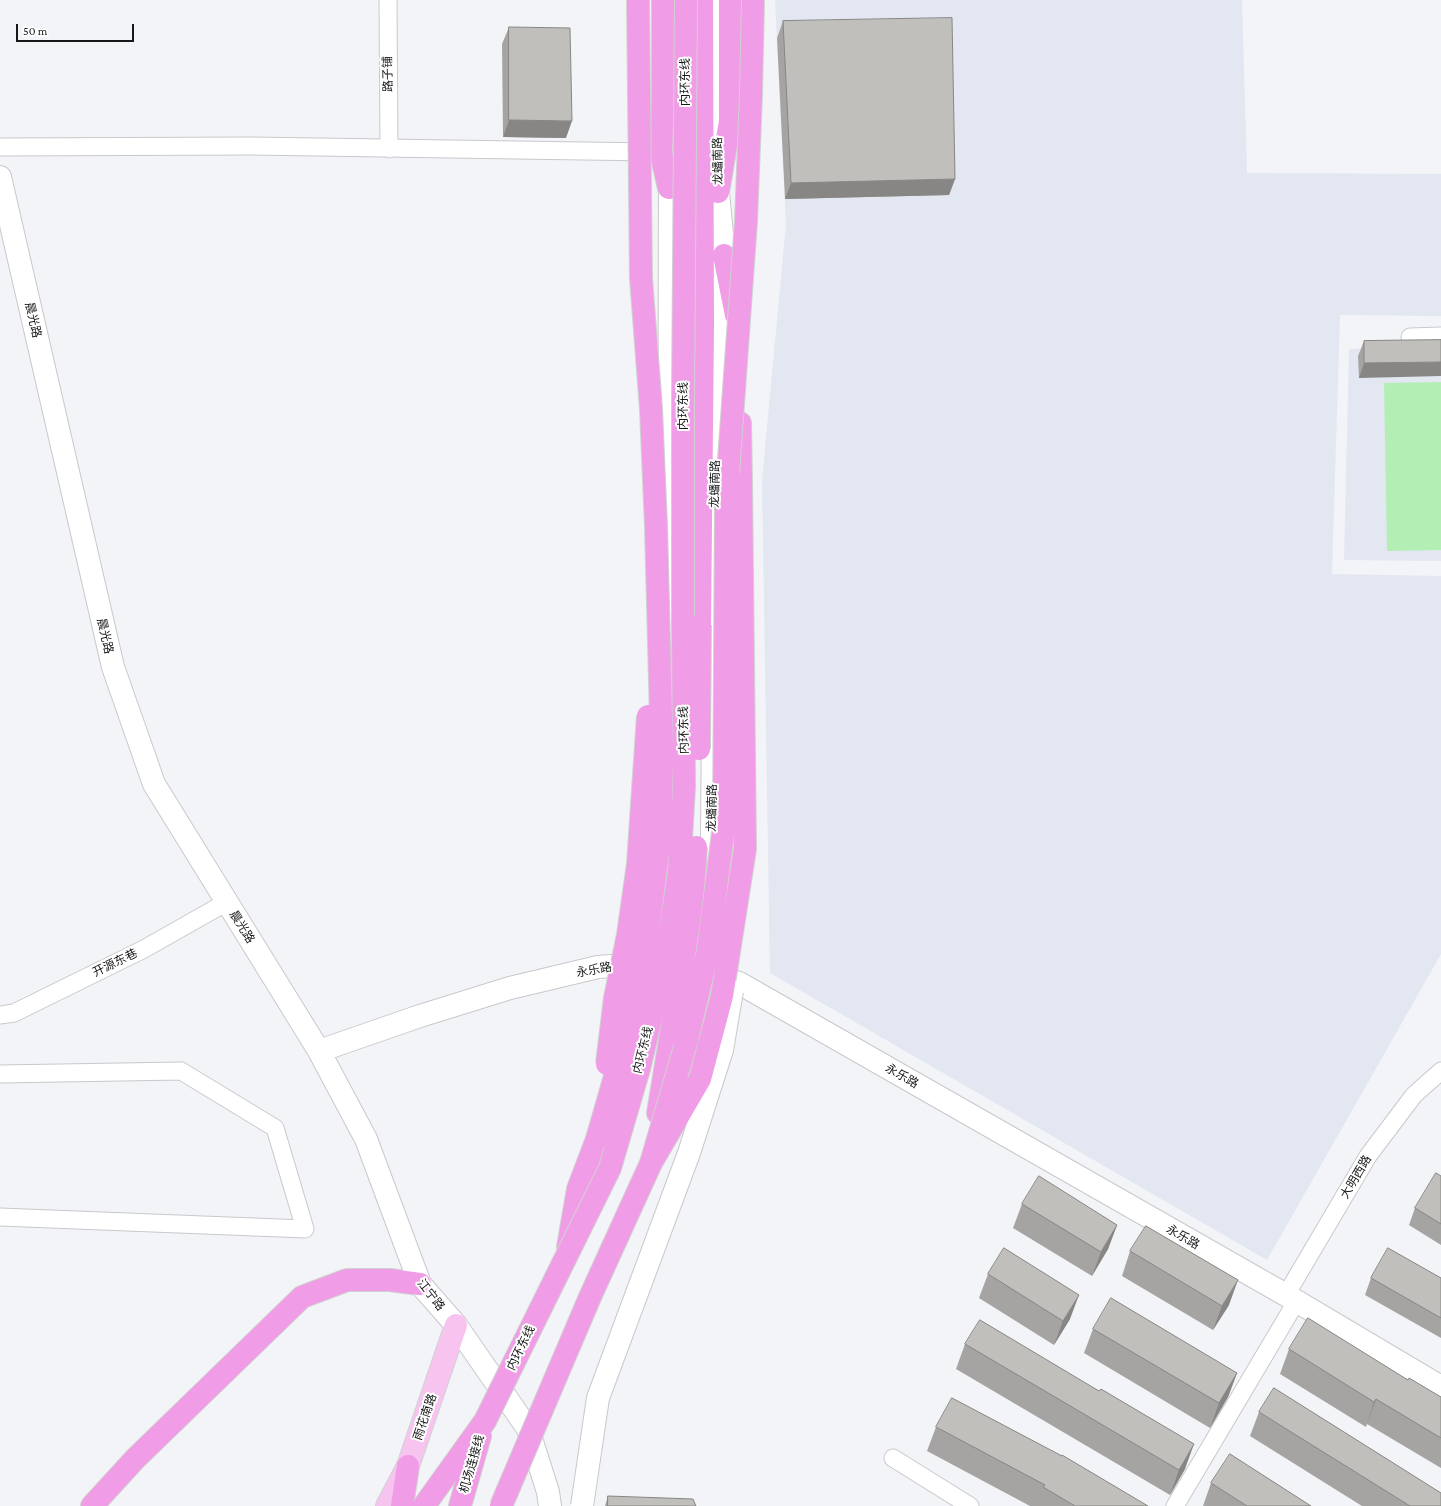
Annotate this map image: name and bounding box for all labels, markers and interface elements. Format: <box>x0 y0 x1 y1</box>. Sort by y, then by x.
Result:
scale bar <box>18 16 136 42</box>
text: 50 m <box>23 24 47 38</box>
street label: 路子铺 <box>380 56 396 92</box>
street label: 内环东线 <box>678 58 692 106</box>
street label: 龙蟠南路 <box>710 137 726 185</box>
street label: 晨光路 <box>22 301 44 339</box>
street label: 内环东线 <box>676 382 690 430</box>
street label: 龙蟠南路 <box>707 460 723 508</box>
street label: 晨光路 <box>94 617 116 655</box>
street label: 内环东线 <box>676 706 692 754</box>
street label: 龙蟠南路 <box>704 784 720 832</box>
street label: 晨光路 <box>226 908 258 946</box>
street label: 开源东巷 <box>90 946 140 980</box>
street label: 永乐路 <box>575 960 613 980</box>
street label: 内环东线 <box>630 1025 656 1075</box>
street label: 永乐路 <box>883 1061 921 1091</box>
street label: 大明西路 <box>1337 1153 1375 1201</box>
street label: 永乐路 <box>1164 1222 1202 1252</box>
street label: 江宁路 <box>414 1276 448 1314</box>
street label: 内环东线 <box>504 1323 538 1373</box>
street label: 雨花南路 <box>410 1392 440 1442</box>
street label: 机场连接线 <box>457 1433 487 1495</box>

